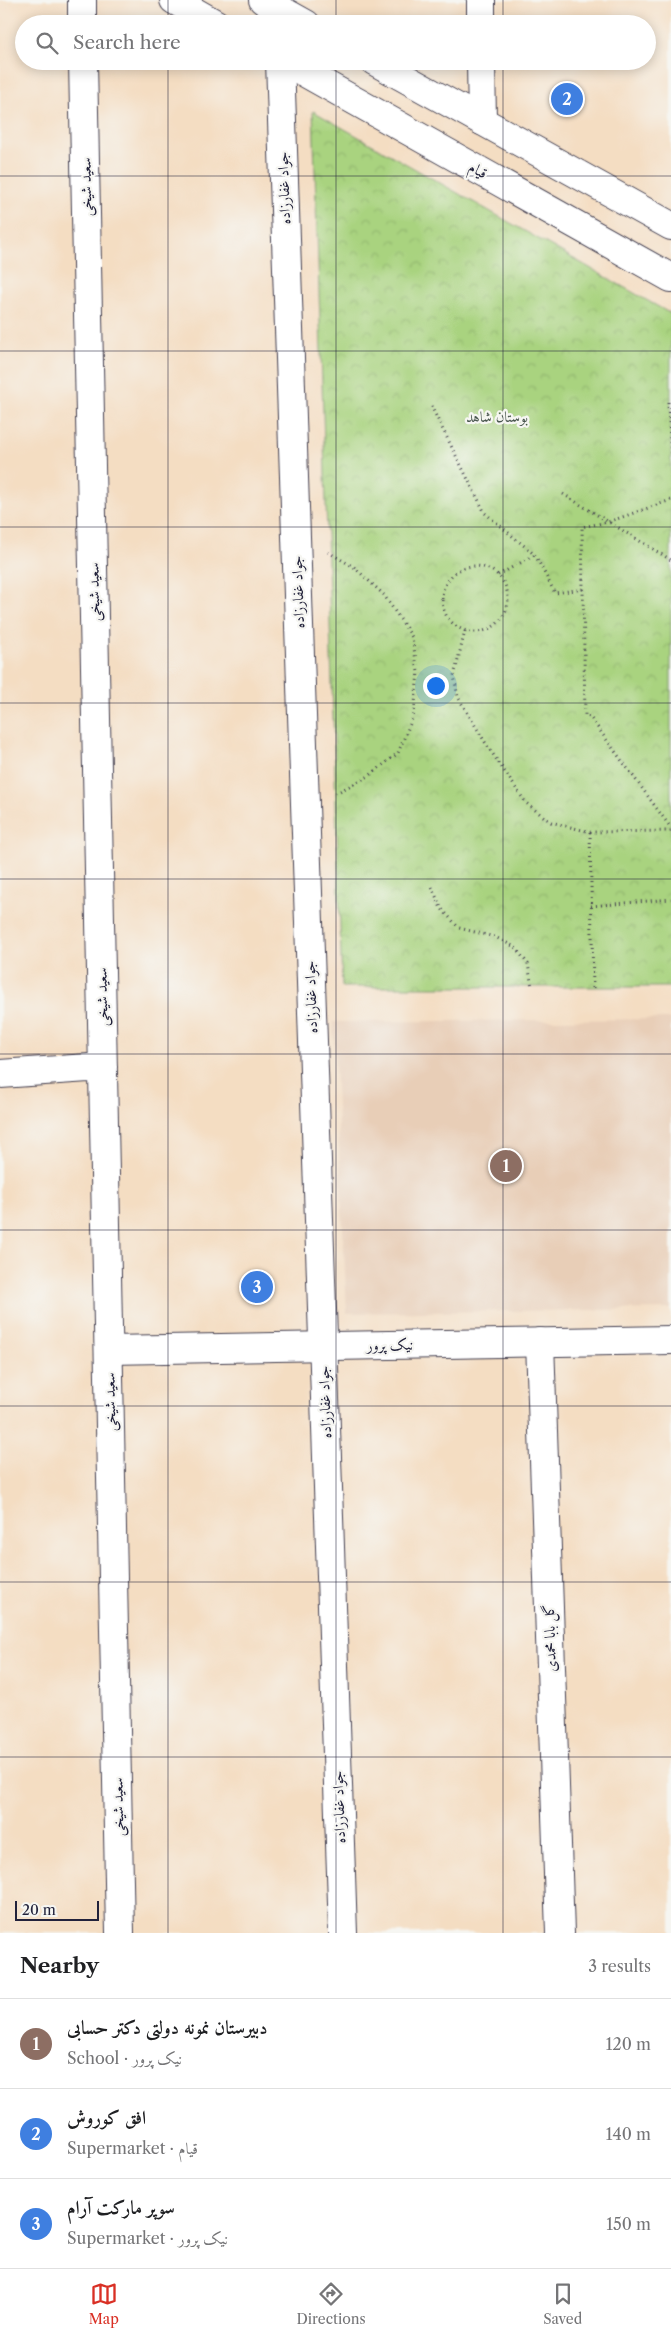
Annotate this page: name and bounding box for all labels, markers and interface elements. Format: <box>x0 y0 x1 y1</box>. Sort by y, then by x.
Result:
search box <box>15 15 656 70</box>
icon: search <box>33 29 61 57</box>
text: Search here <box>73 31 181 54</box>
pin: 2 <box>551 80 583 118</box>
street label: جواد غفارزاده <box>273 151 294 225</box>
street label: سعید شیخی <box>75 157 98 217</box>
street label: قیام <box>464 157 491 186</box>
park label: بوستان شاهد <box>466 407 528 426</box>
street label: جواد غفارزاده <box>287 555 308 629</box>
street label: سعید شیخی <box>83 562 106 622</box>
your location <box>423 673 449 699</box>
street label: جواد غفارزاده <box>300 960 321 1034</box>
street label: سعید شیخی <box>91 967 114 1027</box>
pin: 1 <box>490 1147 522 1185</box>
pin: 3 <box>241 1268 273 1306</box>
street label: نیک پرور <box>364 1335 414 1355</box>
street label: جواد غفارزاده <box>314 1365 335 1439</box>
street label: سعید شیخی <box>99 1372 122 1432</box>
street label: گل بابا محمدی <box>539 1604 561 1672</box>
street label: جواد غفارزاده <box>328 1770 349 1844</box>
street label: سعید شیخی <box>107 1777 130 1837</box>
scale bar <box>15 1898 99 1921</box>
text: 20 m <box>22 1901 56 1919</box>
text: Nearby <box>20 1953 99 1978</box>
text: 3 results <box>588 1956 651 1976</box>
text: دبیرستان نمونه دولتی دکتر حسابی <box>67 2016 268 2039</box>
text: 1 <box>32 2034 40 2054</box>
text: 120 m <box>606 2034 651 2054</box>
text: School · نیک پرور <box>67 2048 182 2068</box>
text: افق کوروش <box>67 2106 146 2129</box>
text: 2 <box>31 2124 41 2144</box>
text: 140 m <box>606 2124 651 2144</box>
text: Supermarket · قیام <box>67 2138 198 2158</box>
text: سوپر مارکت آرام <box>67 2196 175 2219</box>
text: 3 <box>31 2214 41 2234</box>
text: 150 m <box>606 2214 651 2234</box>
text: Supermarket · نیک پرور <box>67 2228 228 2248</box>
tab: Map <box>89 2280 119 2328</box>
tab: Directions <box>296 2280 366 2328</box>
tab: Saved <box>543 2280 582 2328</box>

